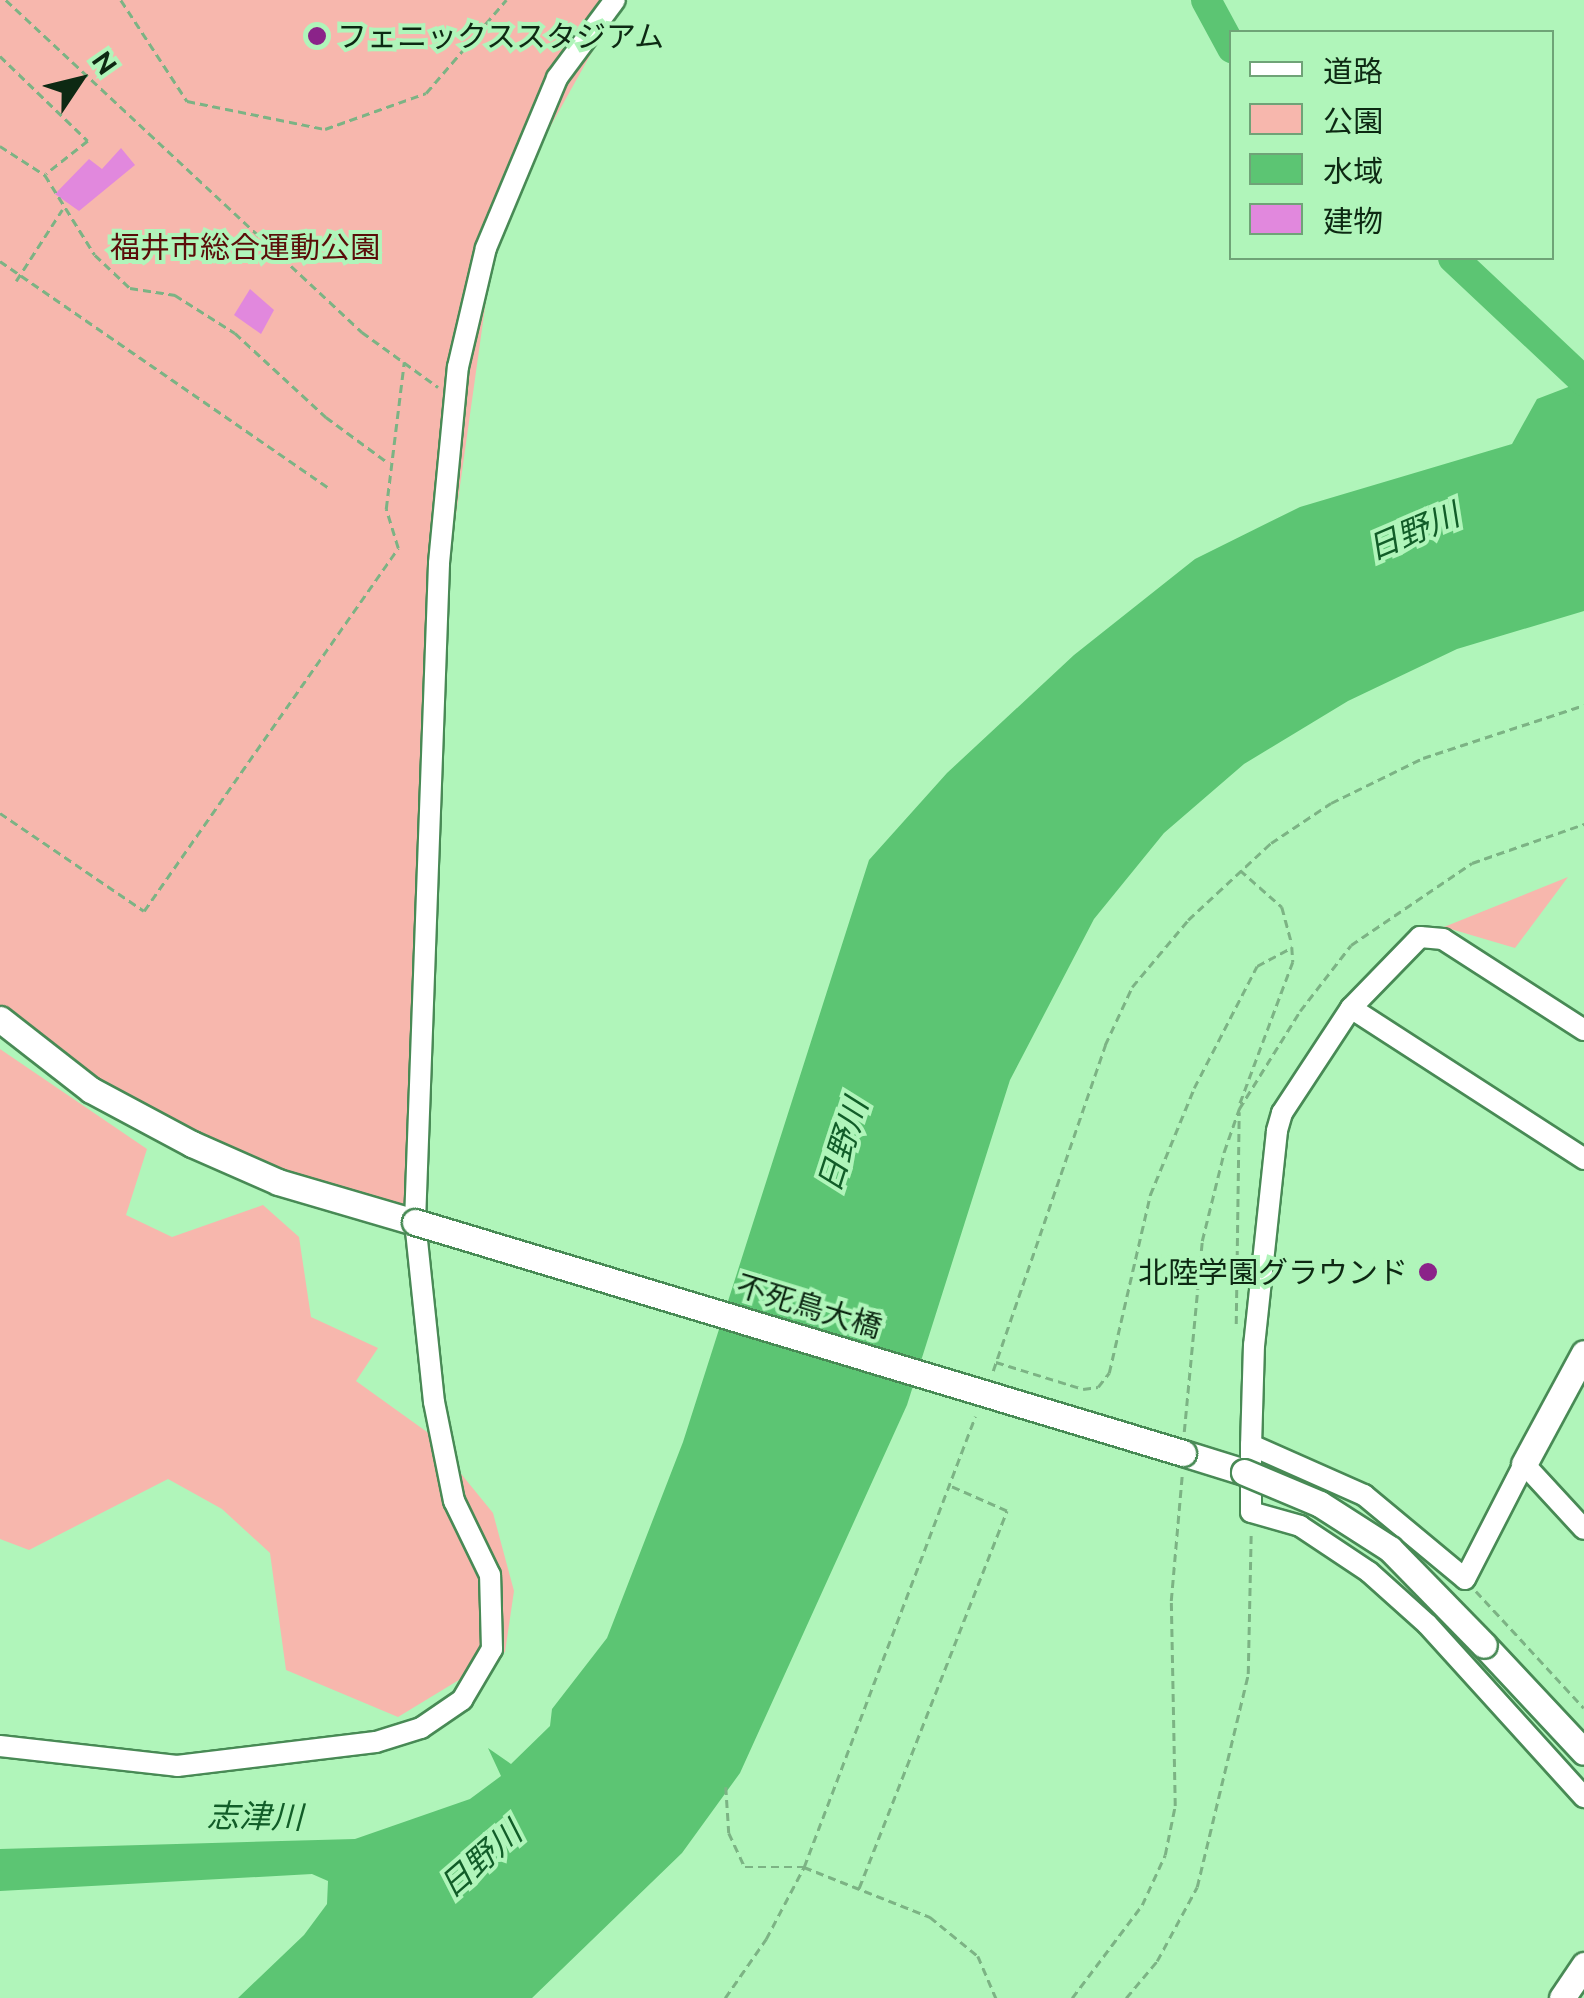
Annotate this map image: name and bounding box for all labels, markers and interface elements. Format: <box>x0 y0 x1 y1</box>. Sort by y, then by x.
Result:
place label: フェニックススタジアム <box>337 18 667 54</box>
marker: フェニックススタジアム <box>306 25 328 47</box>
north arrow <box>30 30 130 130</box>
legend <box>1229 30 1554 260</box>
text: N <box>86 45 124 80</box>
text: 道路 <box>1323 54 1383 88</box>
text: 公園 <box>1323 104 1383 138</box>
text: 水域 <box>1323 154 1383 188</box>
text: 建物 <box>1323 204 1383 238</box>
park label: 福井市総合運動公園 <box>110 229 380 265</box>
water label: 日野川 <box>1361 495 1465 567</box>
water label: 日野川 <box>809 1093 875 1197</box>
place label: 北陸学園グラウンド <box>1138 1254 1408 1290</box>
marker: 北陸学園グラウンド <box>1417 1261 1439 1283</box>
street label: 不死鳥大橋 <box>732 1267 886 1345</box>
water label: 志津川 <box>207 1796 303 1836</box>
water label: 日野川 <box>431 1813 529 1905</box>

